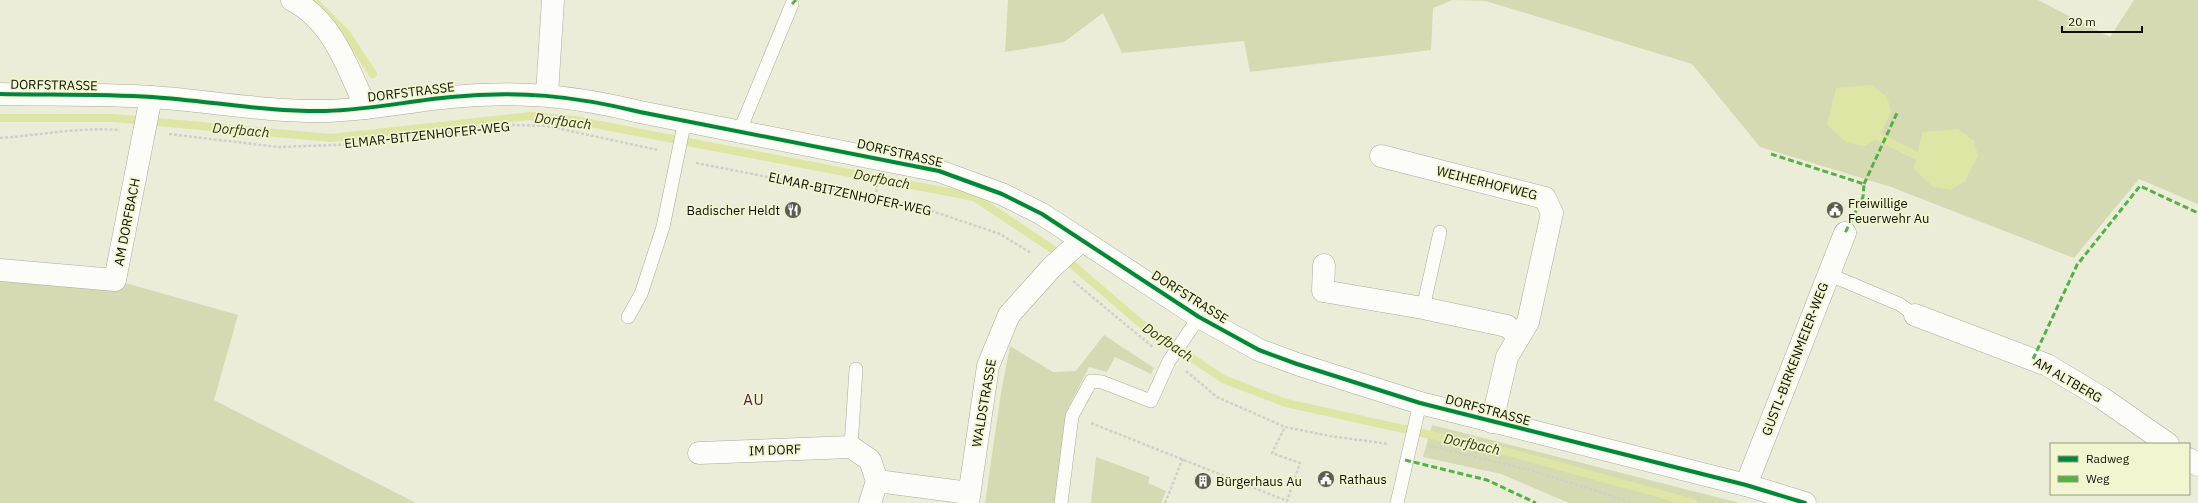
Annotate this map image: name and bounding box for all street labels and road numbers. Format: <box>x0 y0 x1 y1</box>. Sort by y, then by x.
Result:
street label: DORFSTRASSE <box>10 76 98 94</box>
street label: DORFSTRASSE <box>367 78 455 106</box>
street label: ELMAR-BITZENHOFER-WEG <box>343 118 511 152</box>
street label: DORFSTRASSE <box>855 135 945 171</box>
street label: WEIHERHOFWEG <box>1435 162 1539 204</box>
street label: ELMAR-BITZENHOFER-WEG <box>767 168 933 220</box>
street label: AM DORFBACH <box>110 177 144 267</box>
street label: DORFSTRASSE <box>1148 267 1232 327</box>
street label: GUSTL-BIRKENMEIER-WEG <box>1758 280 1832 438</box>
street label: AM ALTBERG <box>2031 353 2105 407</box>
street label: WALDSTRASSE <box>968 358 1000 448</box>
street label: DORFSTRASSE <box>1444 390 1532 430</box>
street label: IM DORF <box>749 441 801 459</box>

